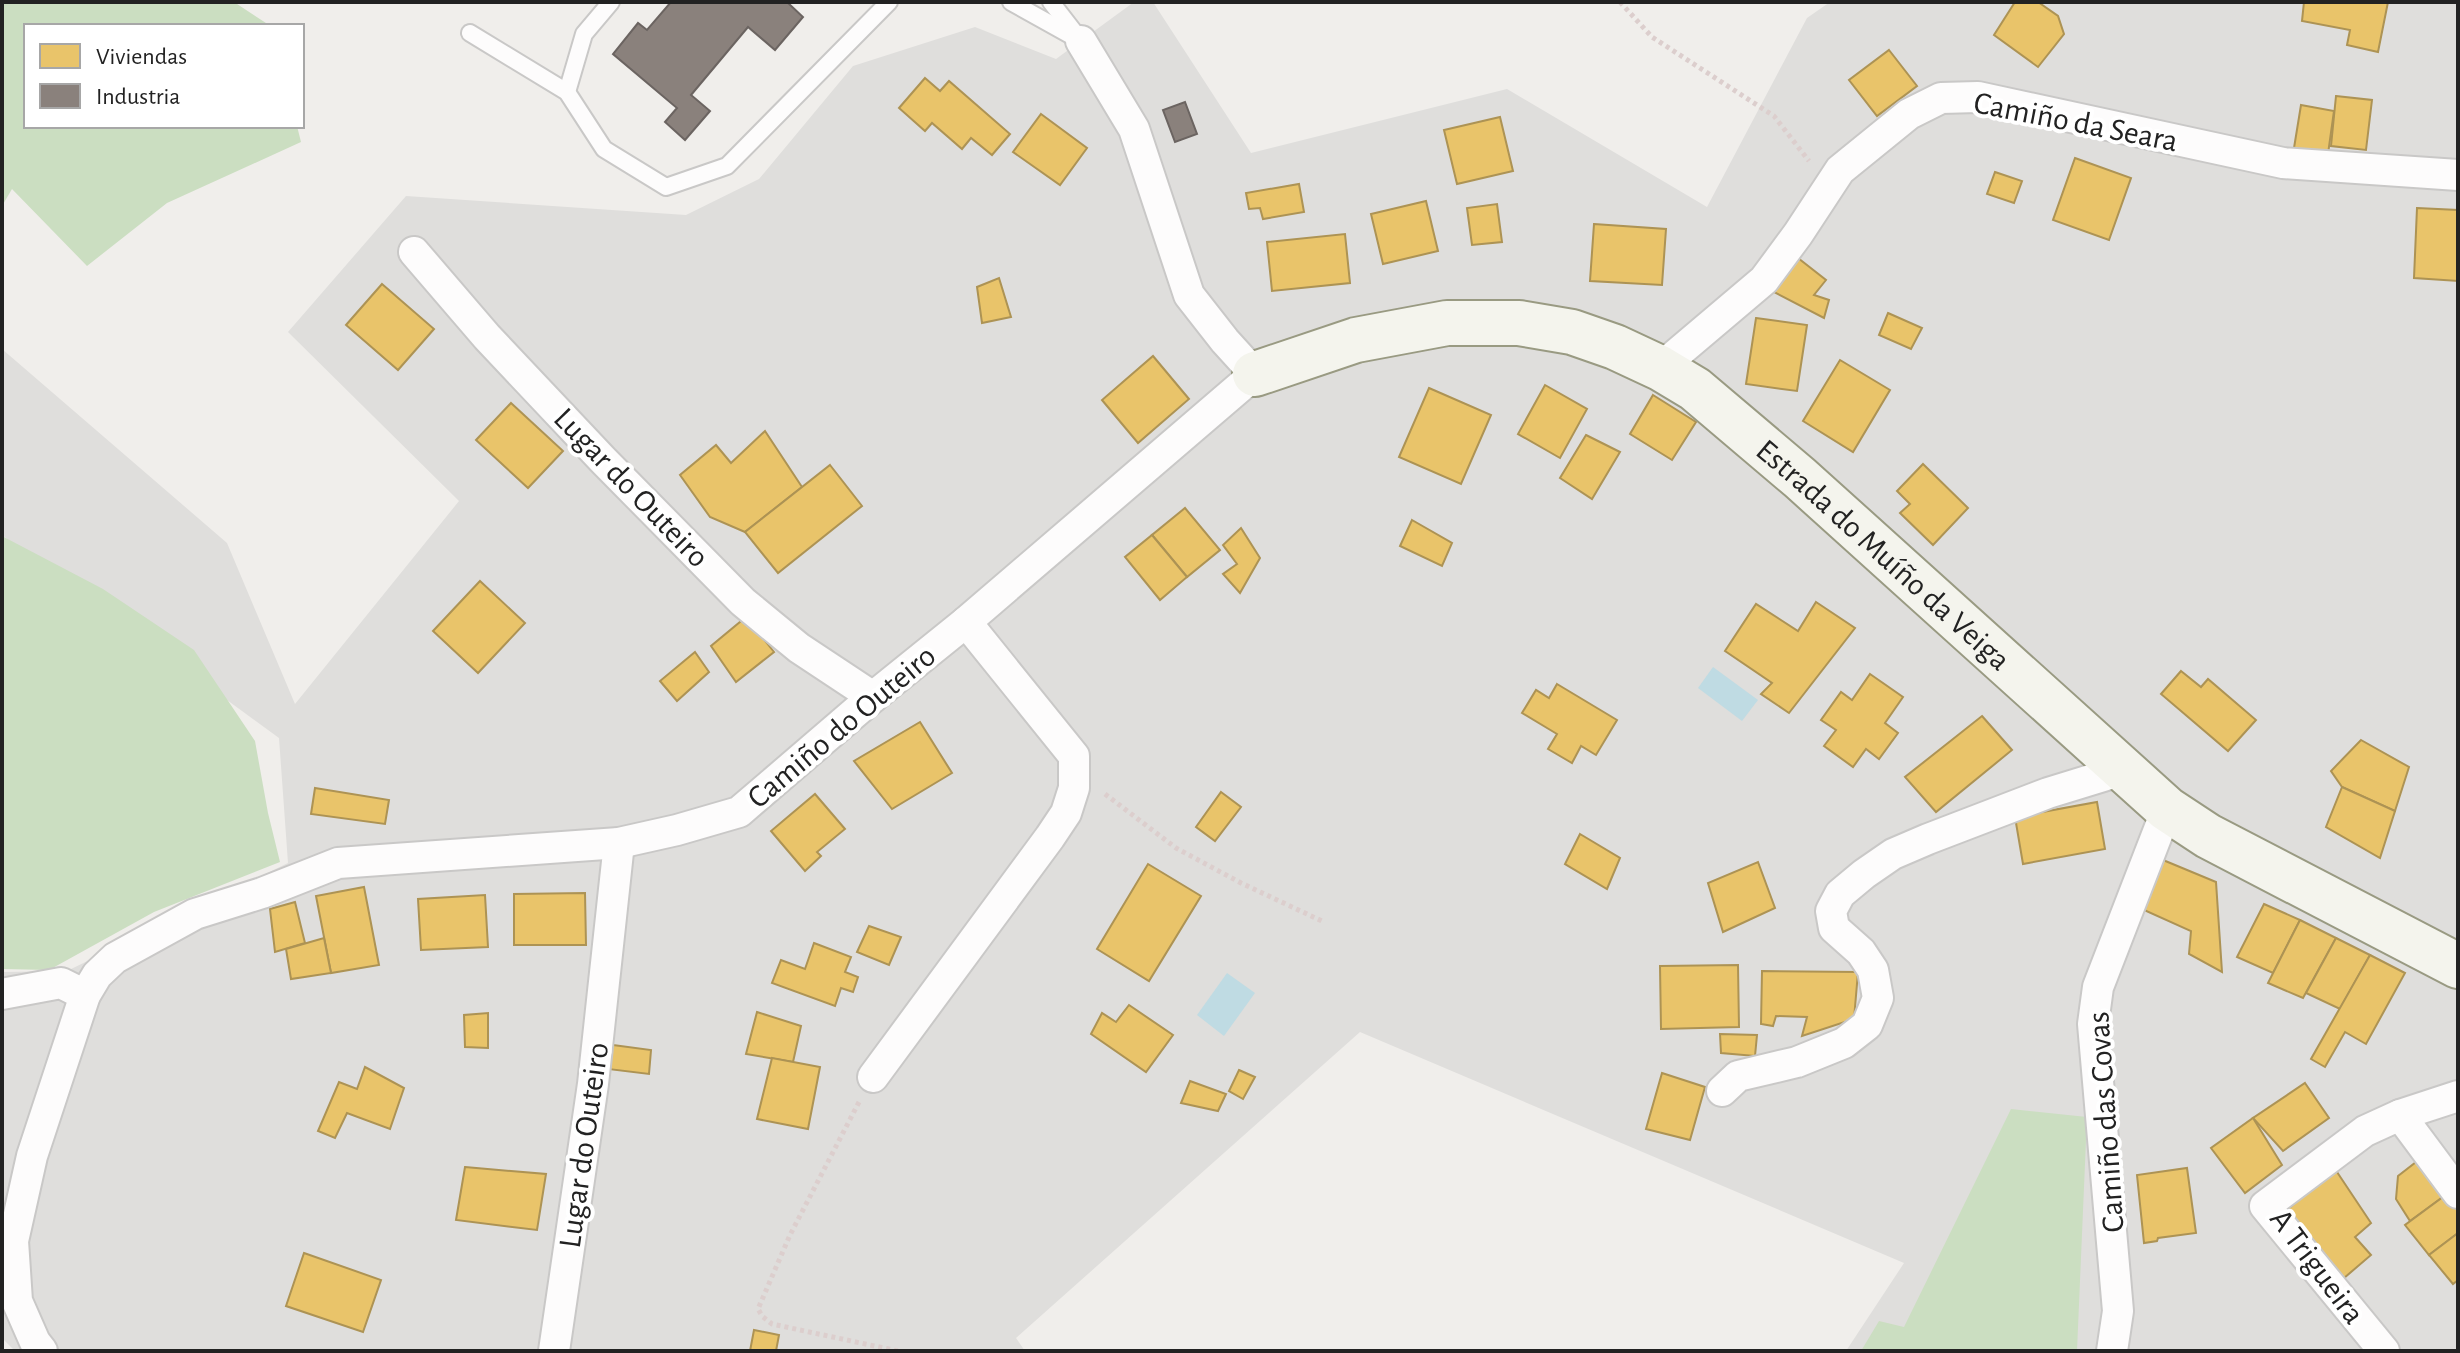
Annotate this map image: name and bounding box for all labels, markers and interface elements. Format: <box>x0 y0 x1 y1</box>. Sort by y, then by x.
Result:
legend <box>24 24 304 128</box>
text: Viviendas <box>96 45 187 69</box>
text: Industria <box>96 85 180 109</box>
street label: Camiño da Seara <box>1971 87 2180 157</box>
street label: Lugar do Outeiro <box>548 402 715 573</box>
street label: Estrada do Muíño da Veiga <box>1750 434 2016 677</box>
street label: Camiño do Outeiro <box>742 639 942 814</box>
street label: Camiño das Covas <box>2082 1010 2130 1233</box>
street label: Lugar do Outeiro <box>554 1040 614 1250</box>
street label: A Trigueira <box>2264 1203 2371 1330</box>

